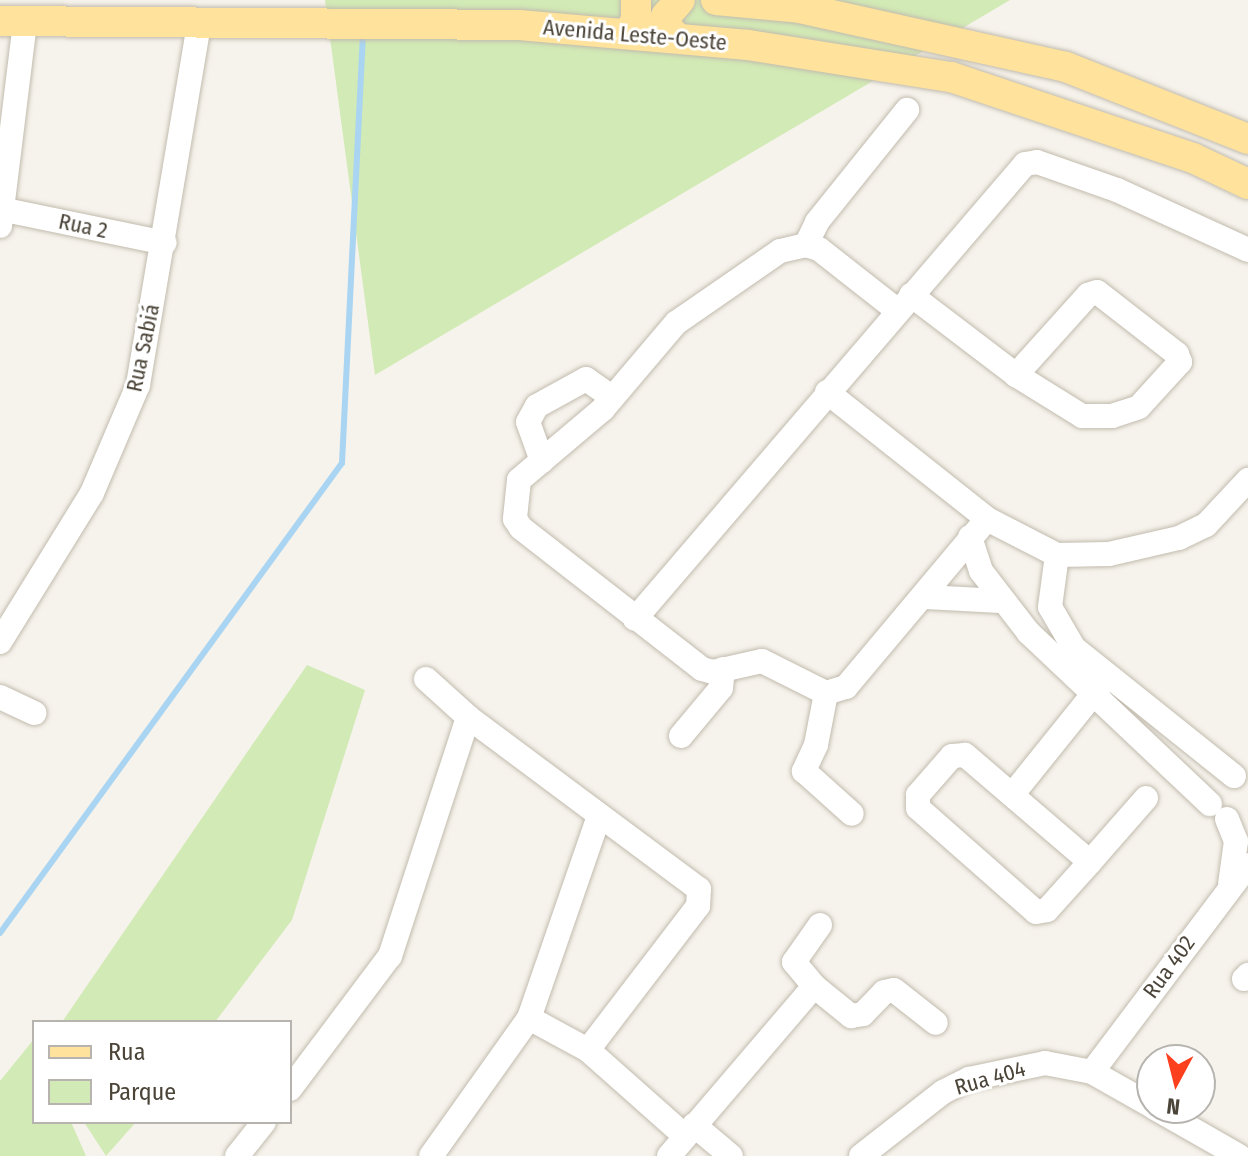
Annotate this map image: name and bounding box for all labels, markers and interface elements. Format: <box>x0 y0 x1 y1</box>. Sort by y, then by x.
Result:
street label: Avenida Leste-Oeste <box>542 14 728 56</box>
street label: Rua 2 <box>56 208 110 244</box>
street label: Rua Sabiá <box>121 302 165 394</box>
street label: Rua 402 <box>1137 931 1201 1003</box>
legend <box>32 1020 292 1124</box>
text: Rua <box>108 1038 145 1066</box>
north arrow <box>1136 1044 1216 1124</box>
street label: Rua 404 <box>952 1055 1028 1101</box>
text: Parque <box>108 1078 176 1106</box>
text: N <box>1165 1092 1181 1121</box>

